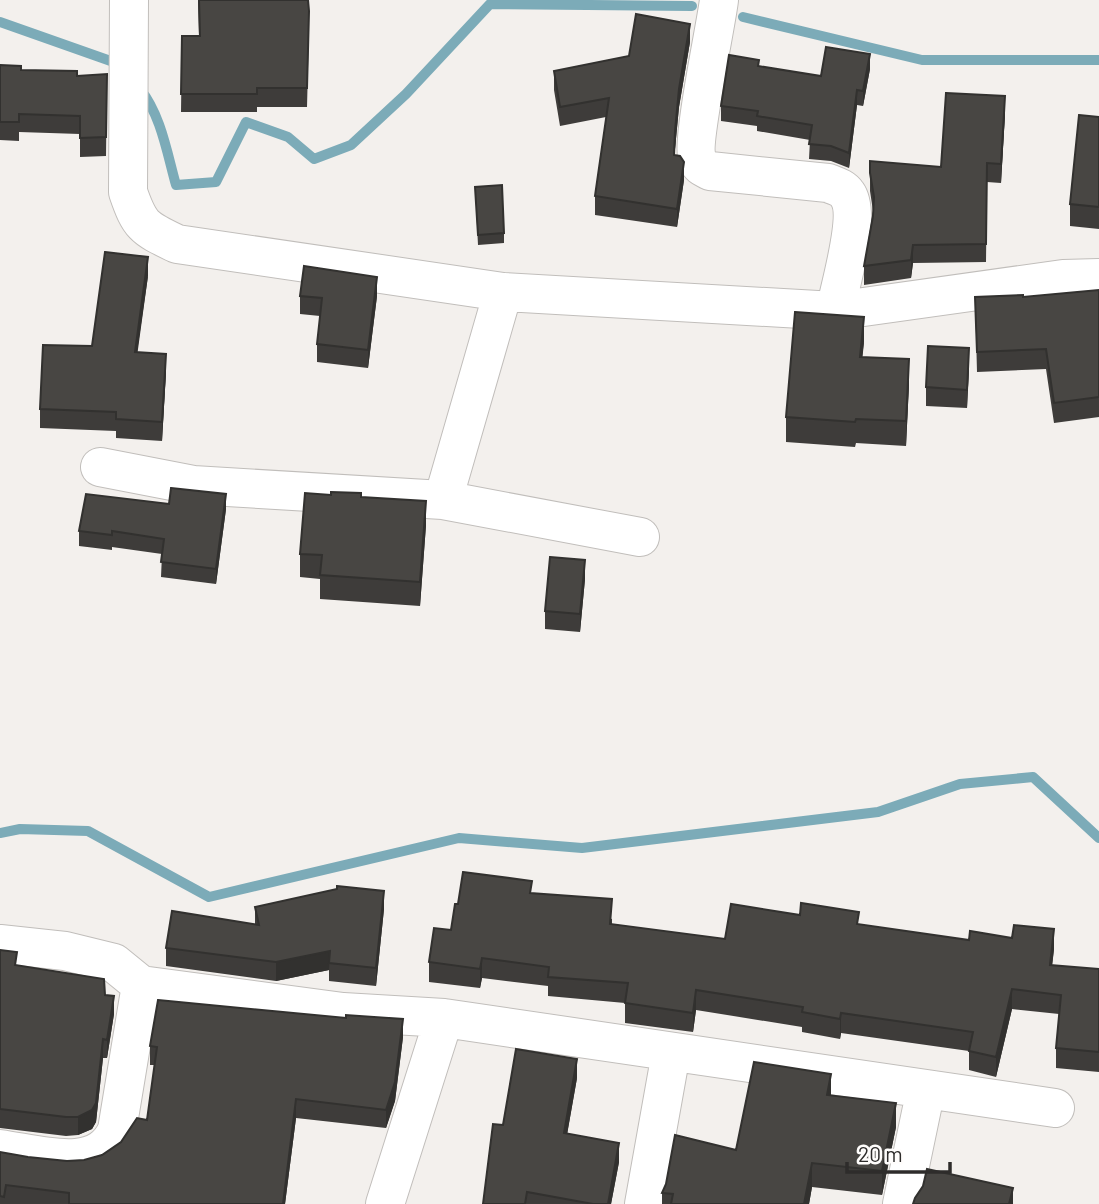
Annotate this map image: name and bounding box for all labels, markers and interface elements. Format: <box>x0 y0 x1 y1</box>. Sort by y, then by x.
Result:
scale bar <box>847 1130 950 1174</box>
text: 20 m <box>858 1141 903 1166</box>

